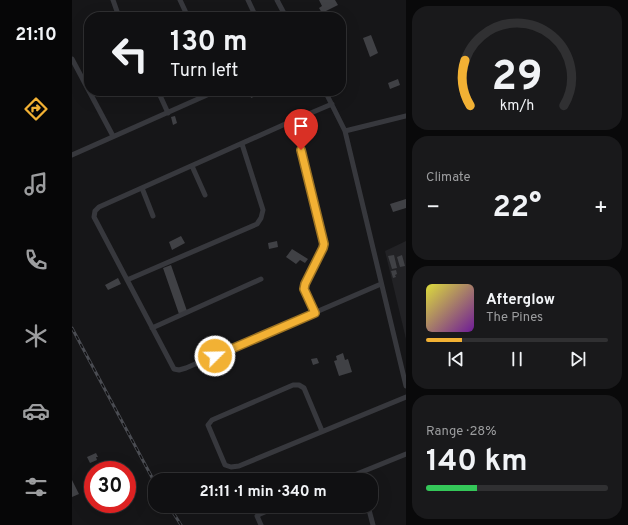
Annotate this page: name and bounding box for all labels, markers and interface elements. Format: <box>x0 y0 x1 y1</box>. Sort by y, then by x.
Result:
text: 21:10 <box>15 24 57 47</box>
text: 130 m <box>170 25 248 61</box>
icon: left <box>104 28 156 80</box>
text: 29 <box>492 52 543 105</box>
text: Turn left <box>170 60 238 83</box>
icon: directions <box>22 95 50 123</box>
text: km/h <box>500 96 534 114</box>
pin <box>284 109 318 150</box>
icon: arrive <box>290 115 312 137</box>
icon: music <box>22 170 50 198</box>
text: Climate <box>426 170 471 186</box>
text: 22° <box>492 190 542 227</box>
text: − <box>426 195 440 222</box>
text: + <box>594 195 608 222</box>
icon: phone <box>22 246 50 274</box>
text: Afterglow <box>486 291 555 310</box>
text: The Pines <box>486 310 543 326</box>
icon: climate <box>22 322 50 350</box>
position arrow <box>194 335 236 377</box>
icon: previous <box>445 348 467 370</box>
icon: pause <box>506 348 528 370</box>
icon: next <box>567 348 589 370</box>
icon: car <box>22 397 50 425</box>
text: Range · 28% <box>426 424 497 440</box>
text: 140 km <box>426 444 528 481</box>
speed limit sign: 30 <box>84 461 136 513</box>
icon: filters <box>22 473 50 501</box>
text: 21:11 · 1 min · 340 m <box>199 483 327 502</box>

